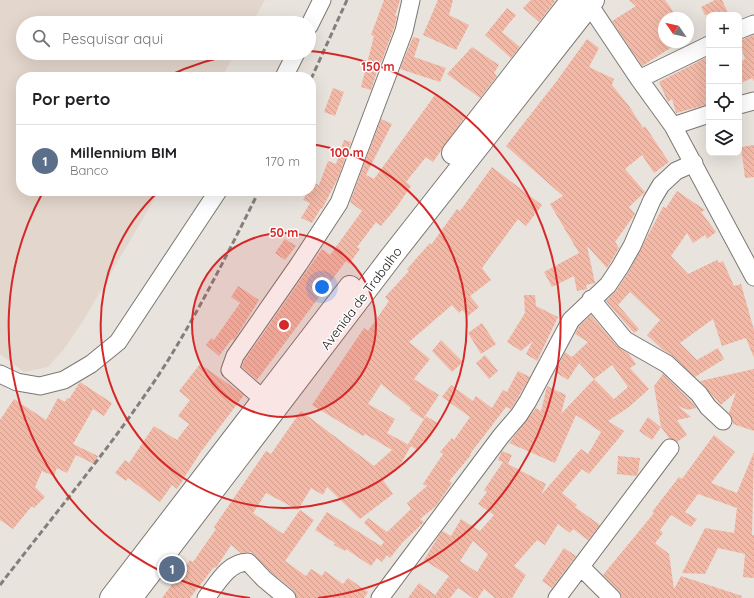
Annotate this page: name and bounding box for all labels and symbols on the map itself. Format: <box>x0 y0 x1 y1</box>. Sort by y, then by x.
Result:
north arrow <box>658 12 694 48</box>
text: 150 m <box>361 59 395 74</box>
text: 100 m <box>330 145 364 160</box>
text: 50 m <box>270 225 298 240</box>
street label: Avenida de Trabalho <box>317 243 405 352</box>
your location <box>312 277 332 297</box>
centre of rings <box>277 318 291 332</box>
pin: 1 <box>159 554 185 584</box>

